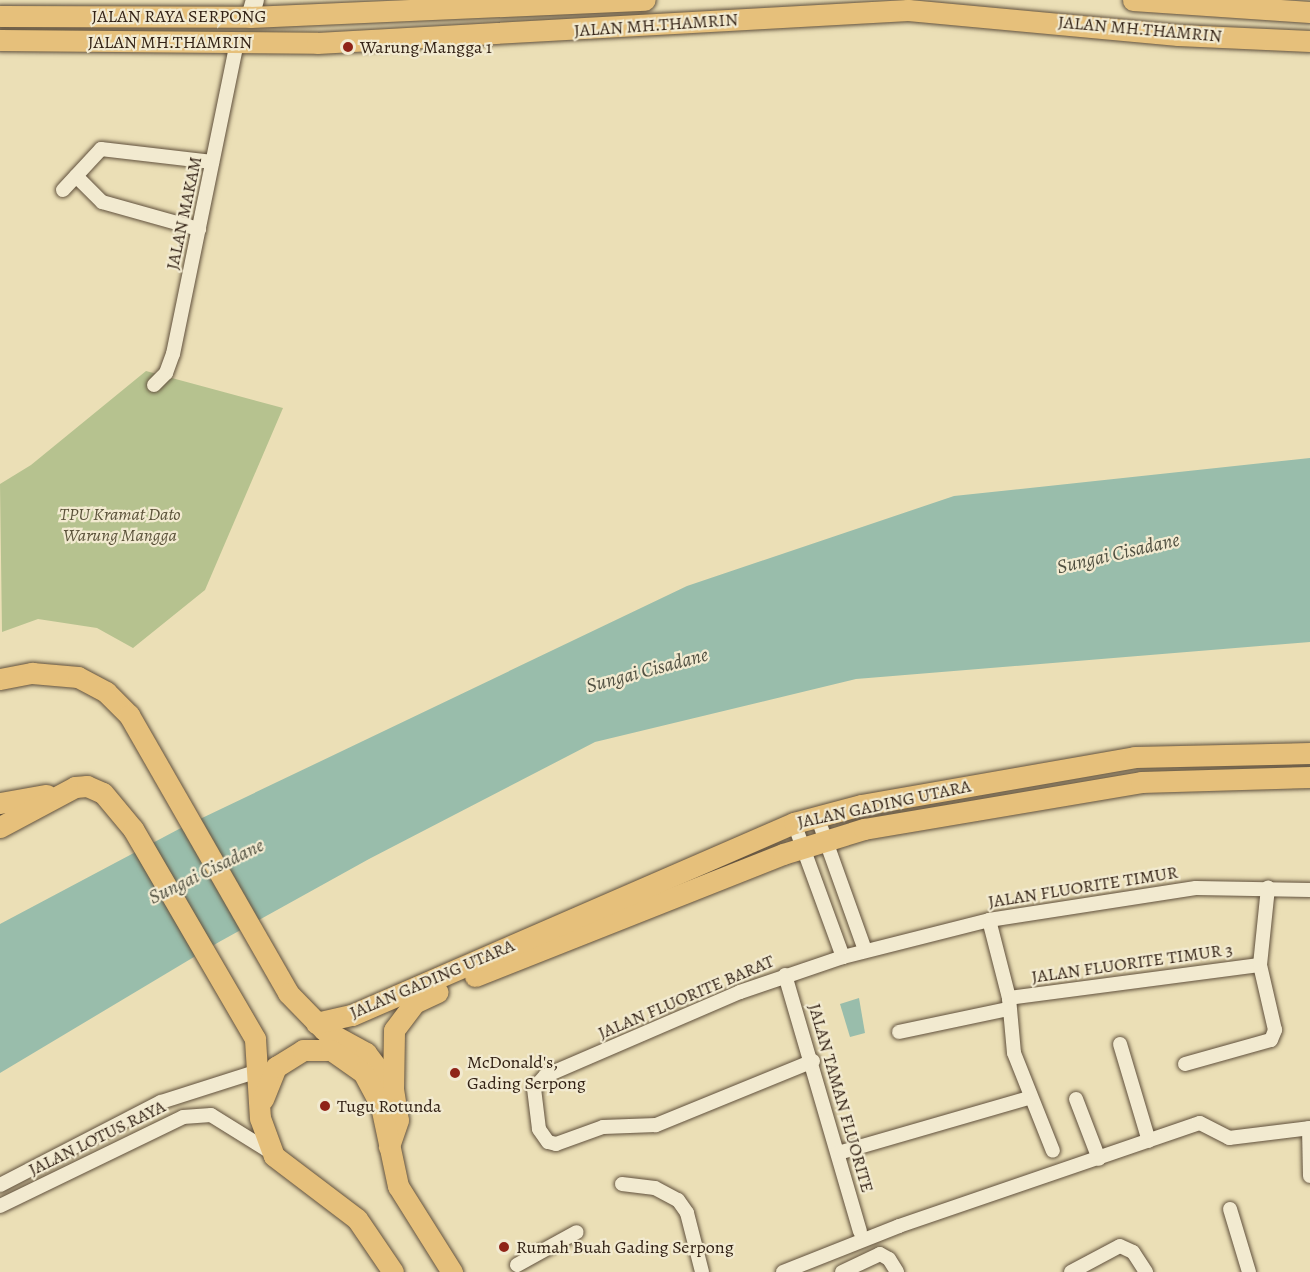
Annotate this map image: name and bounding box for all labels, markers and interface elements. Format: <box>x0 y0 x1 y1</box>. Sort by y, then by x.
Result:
street label: JALAN RAYA SERPONG <box>91 5 267 27</box>
street label: JALAN MH.THAMRIN <box>573 8 739 42</box>
street label: JALAN MH.THAMRIN <box>1057 11 1223 47</box>
street label: JALAN MH.THAMRIN <box>88 31 252 53</box>
place label: Warung Mangga 1 <box>360 36 492 58</box>
marker: Warung Mangga 1 <box>341 40 355 54</box>
street label: JALAN MAKAM <box>161 154 207 272</box>
park label: TPU Kramat Dato Warung Mangga <box>59 504 181 546</box>
water label: Sungai Cisadane <box>1054 527 1182 579</box>
water label: Sungai Cisadane <box>583 642 711 698</box>
street label: JALAN GADING UTARA <box>795 775 973 833</box>
water label: Sungai Cisadane <box>145 833 267 909</box>
street label: JALAN FLUORITE TIMUR <box>987 861 1179 913</box>
street label: JALAN GADING UTARA <box>346 935 518 1023</box>
street label: JALAN FLUORITE TIMUR 3 <box>1030 938 1234 988</box>
street label: JALAN FLUORITE BARAT <box>595 950 777 1044</box>
street label: JALAN TAMAN FLUORITE <box>804 1001 878 1195</box>
place label: McDonald's, Gading Serpong <box>467 1052 586 1094</box>
marker: McDonald's, Gading Serpong <box>448 1066 462 1080</box>
street label: JALAN LOTUS RAYA <box>25 1095 169 1181</box>
place label: Tugu Rotunda <box>337 1095 441 1117</box>
marker: Tugu Rotunda <box>318 1099 332 1113</box>
place label: Rumah Buah Gading Serpong <box>516 1236 734 1258</box>
marker: Rumah Buah Gading Serpong <box>497 1240 511 1254</box>

